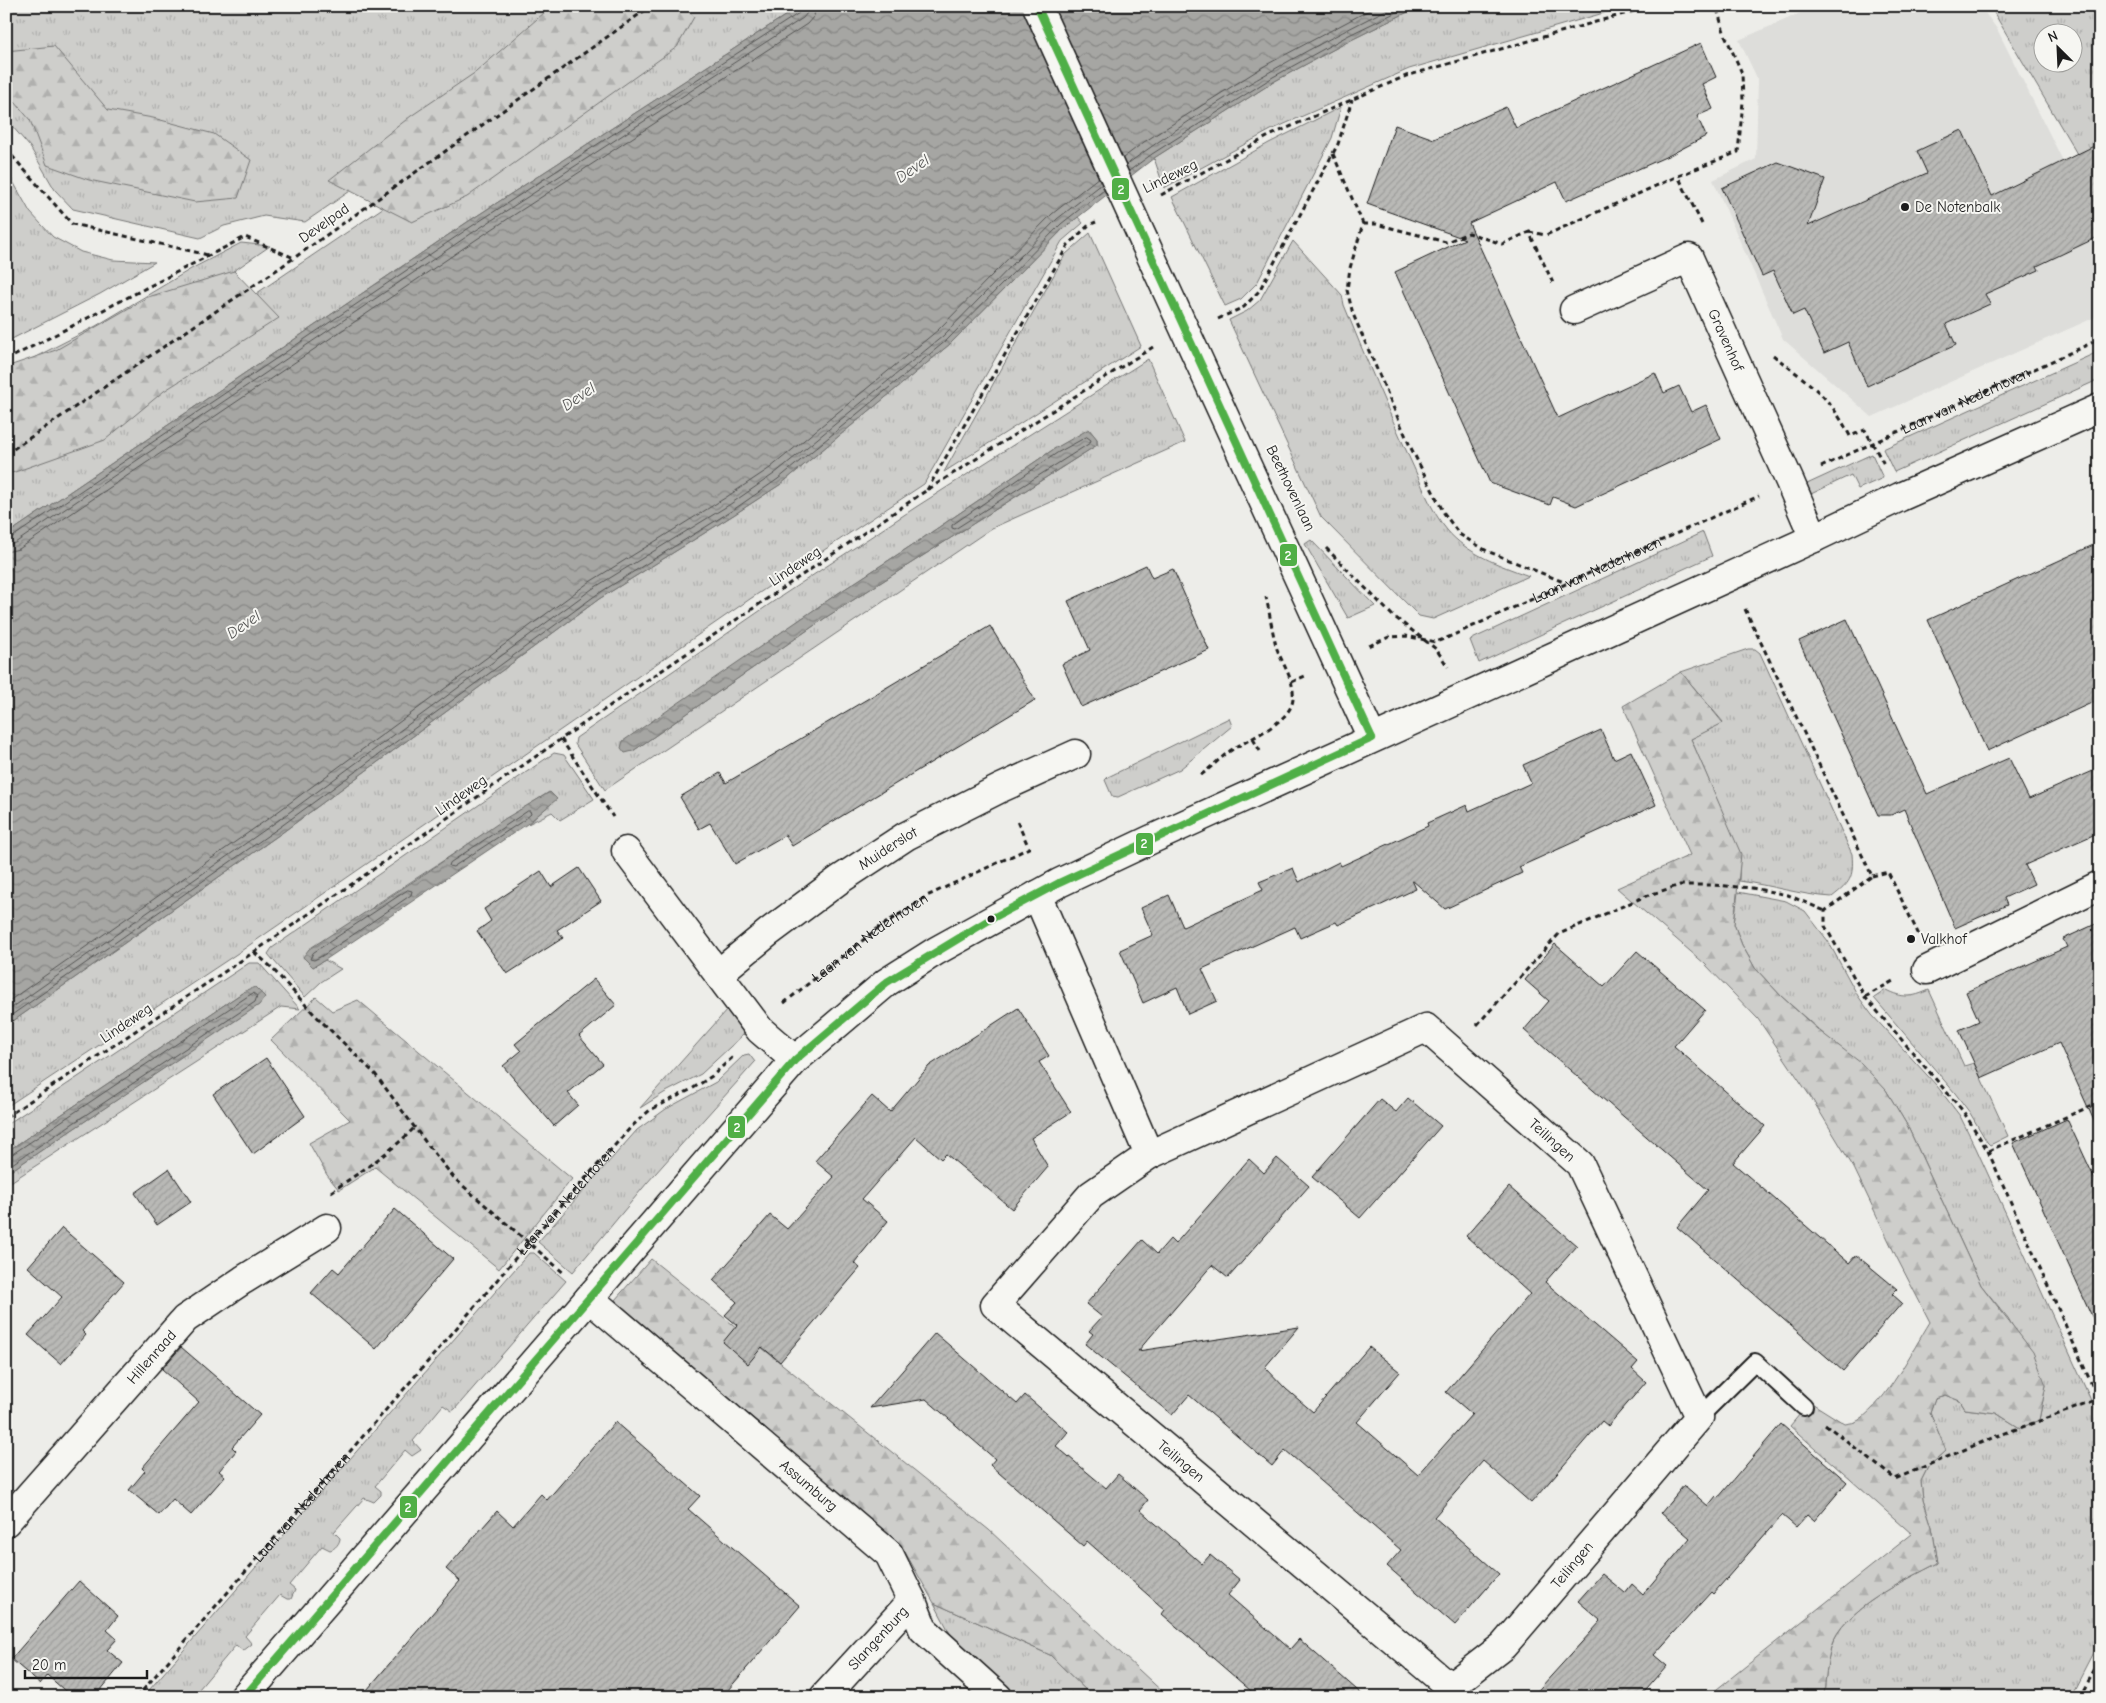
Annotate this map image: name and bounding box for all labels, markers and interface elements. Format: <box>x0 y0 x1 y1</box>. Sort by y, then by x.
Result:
north arrow <box>2034 22 2084 72</box>
text: N <box>2045 27 2061 46</box>
water label: Devel <box>892 151 933 186</box>
street label: Lindeweg <box>1140 155 1200 197</box>
line badge: 2 <box>1111 177 1130 201</box>
text: 2 <box>1118 181 1125 198</box>
place label: De Notenbalk <box>1915 198 2001 216</box>
street label: Develpad <box>295 199 353 247</box>
marker: De Notenbalk <box>1899 201 1911 213</box>
street label: Gravenhof <box>1704 306 1748 374</box>
street label: Laan van Nederhoven <box>1898 363 2033 438</box>
water label: Devel <box>558 379 599 414</box>
street label: Beethovenlaan <box>1262 442 1320 534</box>
street label: Laan van Nederhoven <box>1530 533 1664 607</box>
street label: Lindeweg <box>766 542 824 590</box>
line badge: 2 <box>1279 543 1298 567</box>
text: 2 <box>1285 547 1292 564</box>
water label: Devel <box>223 607 264 642</box>
street label: Lindeweg <box>432 771 490 819</box>
street label: Muiderslot <box>855 823 921 874</box>
line badge: 2 <box>1135 832 1154 856</box>
text: 2 <box>1141 835 1148 852</box>
street label: Laan van Nederhoven <box>808 889 931 986</box>
unlabelled marker <box>986 914 996 924</box>
place label: Valkhof <box>1921 930 1967 948</box>
marker: Valkhof <box>1905 933 1917 945</box>
street label: Lindeweg <box>97 999 155 1047</box>
street label: Teilingen <box>1525 1114 1579 1166</box>
line badge: 2 <box>727 1115 746 1139</box>
text: 2 <box>734 1119 741 1136</box>
street label: Laan van Nederhoven <box>513 1142 619 1259</box>
street label: Hillenraad <box>123 1326 180 1388</box>
street label: Teilingen <box>1154 1436 1208 1486</box>
street label: Laan van Nederhoven <box>249 1449 354 1566</box>
street label: Assumburg <box>776 1456 841 1515</box>
line badge: 2 <box>399 1495 418 1519</box>
text: 2 <box>405 1499 412 1516</box>
street label: Teilingen <box>1547 1538 1597 1592</box>
street label: Slangenburg <box>844 1602 912 1674</box>
scale bar <box>25 1648 148 1680</box>
text: 20 m <box>32 1656 66 1674</box>

